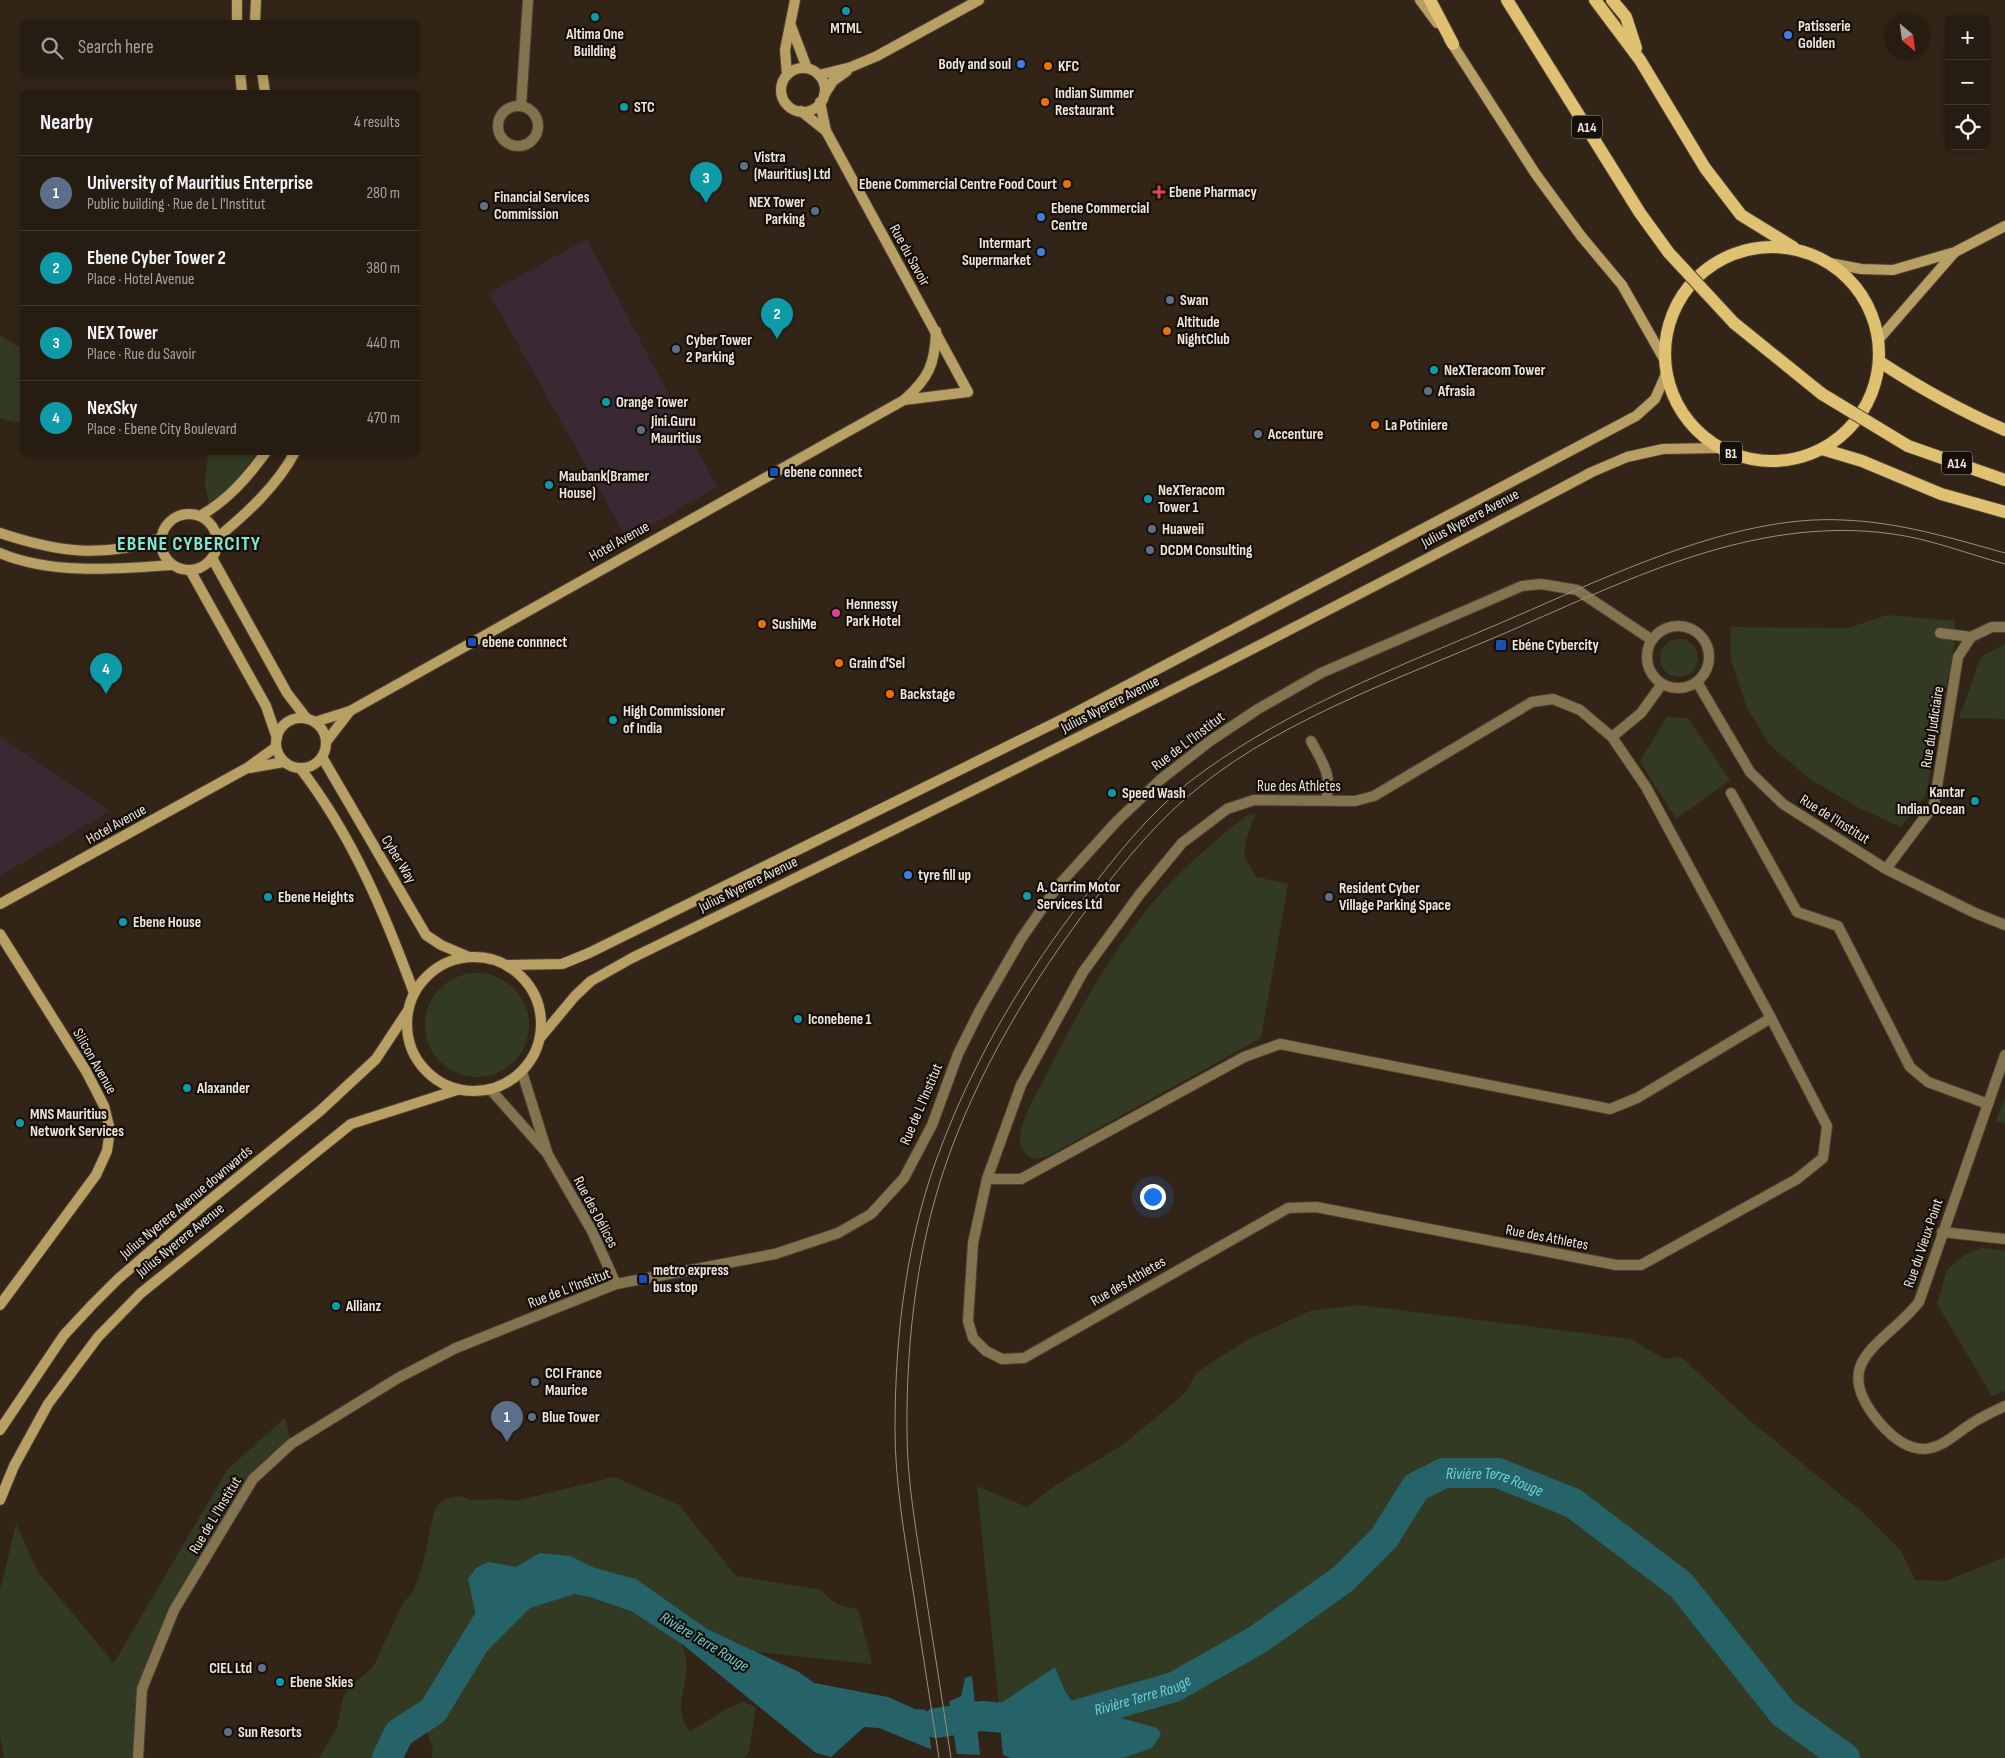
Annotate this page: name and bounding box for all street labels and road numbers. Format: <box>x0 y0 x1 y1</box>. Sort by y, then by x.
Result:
road number: A14 <box>1572 115 1602 138</box>
street label: Rue du Savoir <box>885 221 935 290</box>
road number: B1 <box>1720 442 1742 464</box>
road number: A14 <box>1942 452 1972 474</box>
street label: Julius Nyerere Avenue <box>1417 485 1522 553</box>
street label: Hotel Avenue <box>586 517 653 566</box>
street label: Julius Nyerere Avenue <box>1057 671 1163 738</box>
street label: Rue du Judiciaire <box>1917 685 1948 769</box>
street label: Rue de L l'Institut <box>1148 707 1229 775</box>
street label: Rue des Athletes <box>1257 777 1341 796</box>
street label: Rue de l'Institut <box>1796 790 1874 849</box>
street label: Hotel Avenue <box>83 800 150 849</box>
street label: Cyber Way <box>377 832 420 887</box>
street label: Julius Nyerere Avenue <box>695 852 801 917</box>
street label: Silicon Avenue <box>68 1025 121 1098</box>
street label: Rue de L l'Institut <box>896 1060 947 1148</box>
street label: Julius Nyerere Avenue downwards <box>116 1141 256 1263</box>
street label: Rue des Délices <box>569 1173 622 1251</box>
street label: Rue du Vieux Point <box>1899 1196 1948 1290</box>
street label: Julius Nyerere Avenue <box>132 1199 228 1281</box>
street label: Rue des Athletes <box>1504 1220 1590 1255</box>
street label: Rue des Athletes <box>1087 1252 1169 1311</box>
street label: Rue de L l'Institut <box>525 1264 614 1313</box>
street label: Rue de L l'Institut <box>185 1473 246 1557</box>

